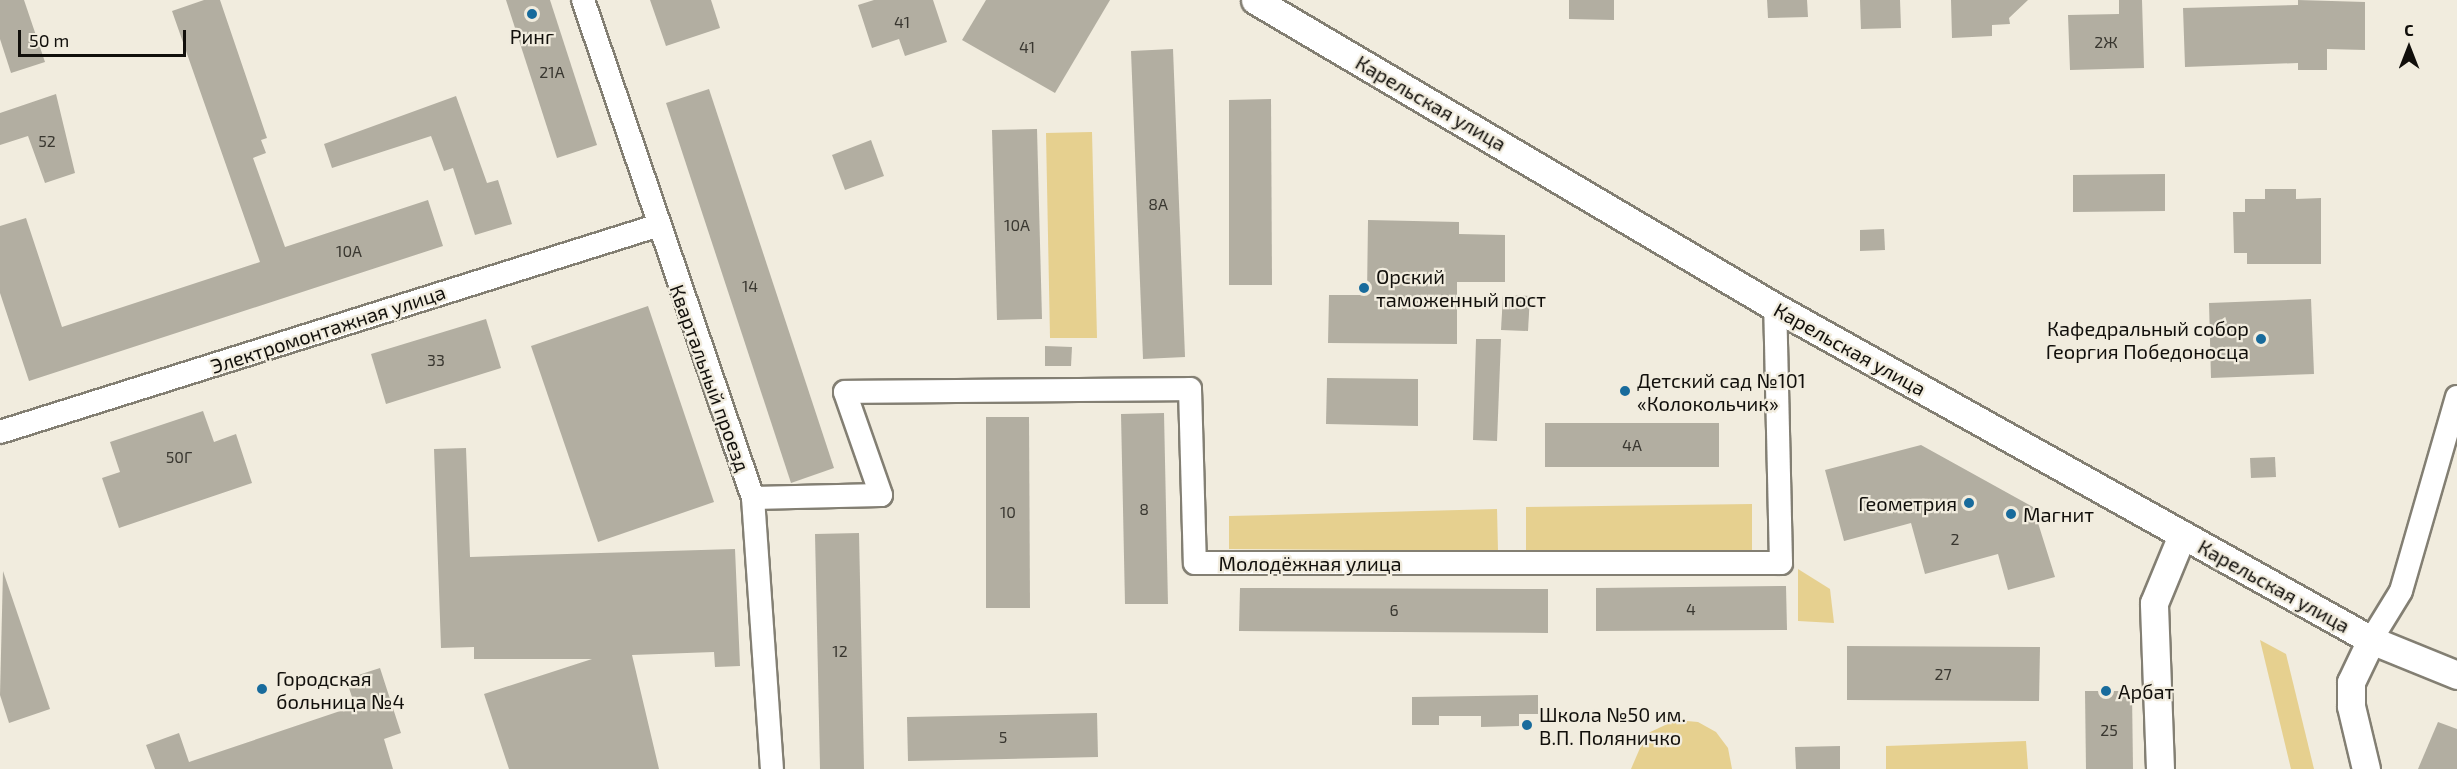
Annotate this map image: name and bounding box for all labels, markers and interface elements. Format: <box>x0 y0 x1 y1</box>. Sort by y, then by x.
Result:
marker: Ринг <box>525 7 539 21</box>
house number: 41 <box>894 12 910 32</box>
scale bar <box>21 18 189 56</box>
north arrow <box>2379 18 2439 78</box>
text: С <box>2404 20 2414 39</box>
place label: Ринг <box>510 24 554 48</box>
text: 50 m <box>29 29 69 51</box>
house number: 2Ж <box>2094 32 2118 52</box>
house number: 41 <box>1019 37 1035 57</box>
street label: Карельская улица <box>1351 50 1511 156</box>
house number: 21А <box>539 62 565 82</box>
house number: 52 <box>38 131 56 151</box>
house number: 8А <box>1148 194 1168 214</box>
house number: 10А <box>1004 215 1030 235</box>
house number: 10А <box>336 241 362 261</box>
place label: Орский таможенный пост <box>1376 264 1546 311</box>
house number: 14 <box>742 276 758 296</box>
street label: Электромонтажная улица <box>208 280 448 378</box>
street label: Квартальный проезд <box>665 281 755 475</box>
marker: Орский таможенный пост <box>1357 281 1371 295</box>
street label: Карельская улица <box>1770 297 1930 401</box>
place label: Кафедральный собор Георгия Победоносца <box>2046 316 2249 363</box>
marker: Кафедральный собор Георгия Победоносца <box>2254 332 2268 346</box>
house number: 33 <box>427 350 445 370</box>
place label: Детский сад №101 «Колокольчик» <box>1637 368 1806 415</box>
marker: Детский сад №101 «Колокольчик» <box>1618 384 1632 398</box>
house number: 4А <box>1622 435 1642 455</box>
house number: 50Г <box>166 447 192 467</box>
place label: Геометрия <box>1858 491 1957 515</box>
marker: Геометрия <box>1962 496 1976 510</box>
house number: 8 <box>1139 499 1149 519</box>
house number: 10 <box>1000 502 1016 522</box>
place label: Магнит <box>2023 502 2094 526</box>
marker: Магнит <box>2004 507 2018 521</box>
house number: 2 <box>1951 529 1959 549</box>
street label: Карельская улица <box>2194 534 2354 638</box>
street label: Молодёжная улица <box>1218 551 1402 575</box>
house number: 4 <box>1686 599 1696 619</box>
house number: 6 <box>1389 600 1399 620</box>
house number: 12 <box>832 641 848 661</box>
house number: 27 <box>1934 664 1952 684</box>
place label: Городская больница №4 <box>276 666 405 713</box>
place label: Арбат <box>2118 679 2174 703</box>
marker: Городская больница №4 <box>253 680 271 698</box>
marker: Арбат <box>2099 684 2113 698</box>
place label: Школа №50 им. В.П. Поляничко <box>1539 702 1686 749</box>
marker: Школа №50 им. В.П. Поляничко <box>1520 718 1534 732</box>
house number: 25 <box>2100 720 2118 740</box>
house number: 5 <box>999 727 1007 747</box>

